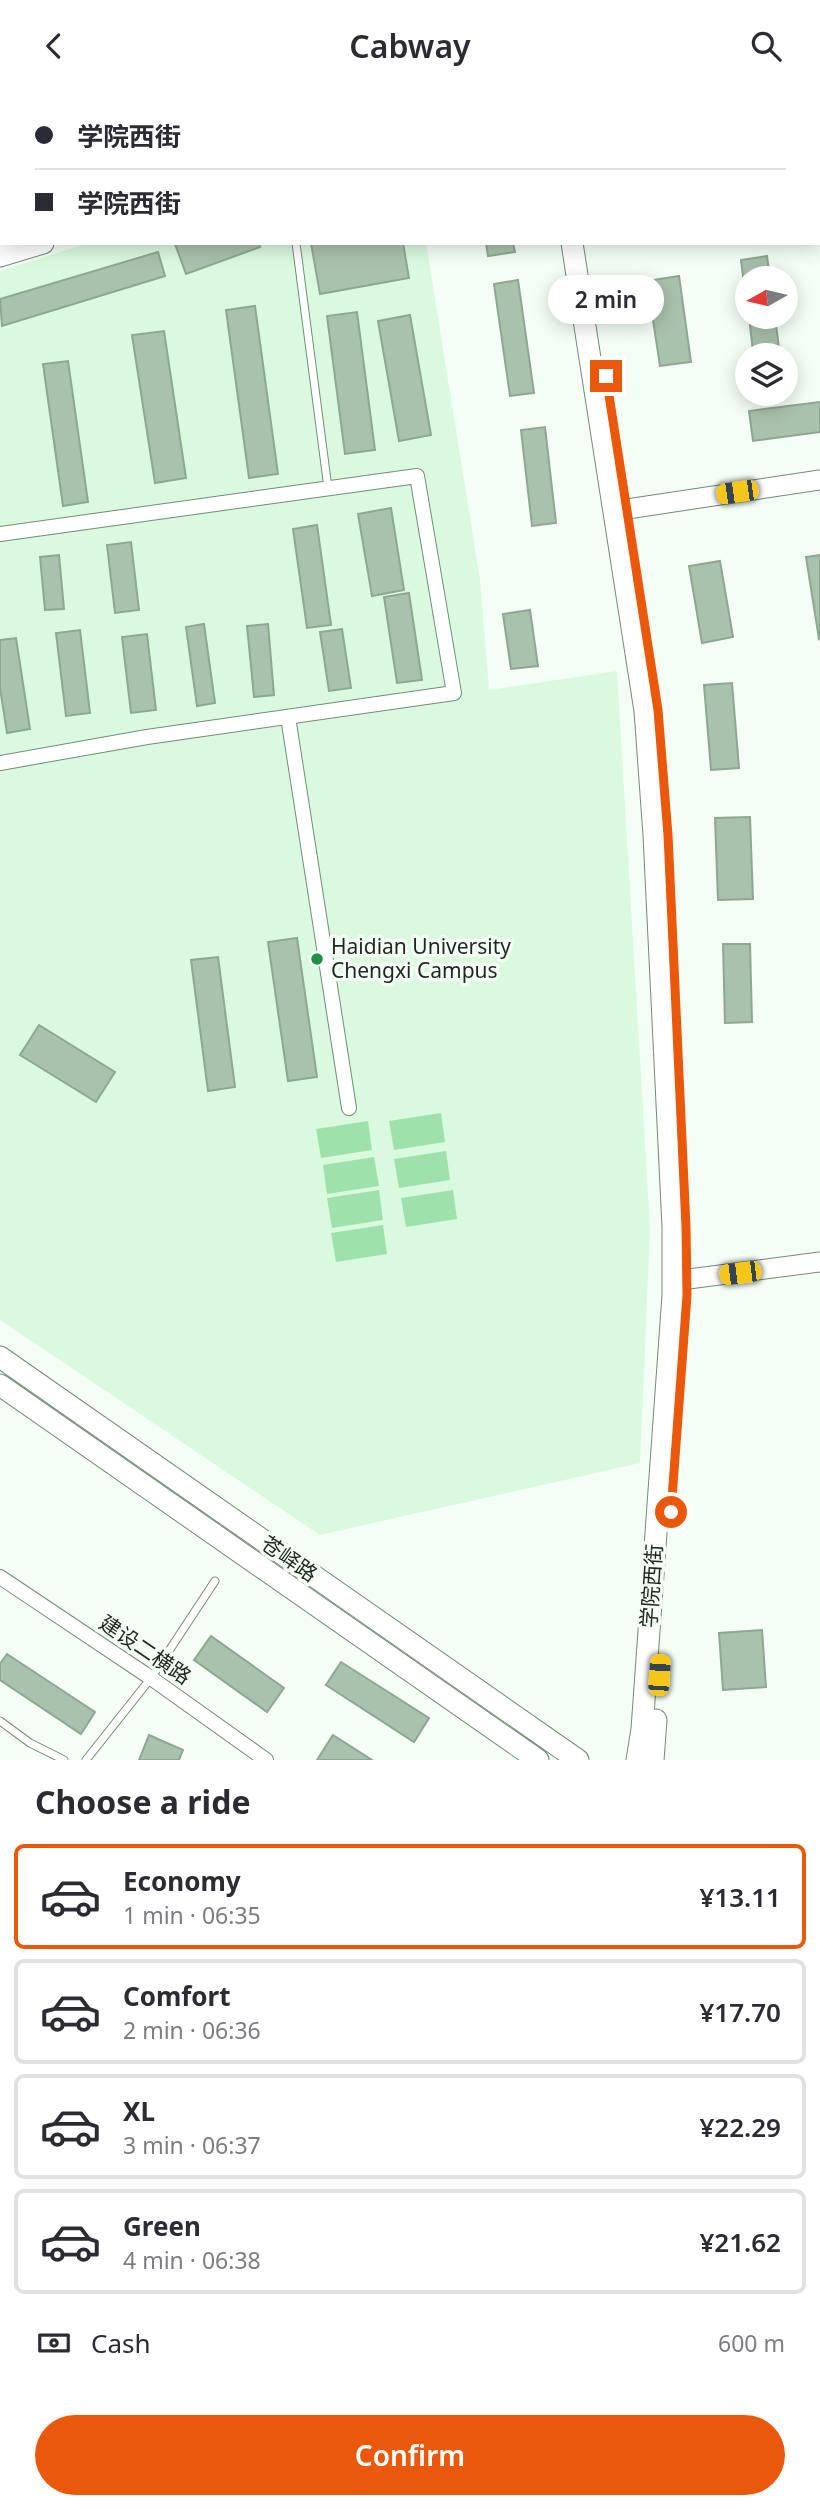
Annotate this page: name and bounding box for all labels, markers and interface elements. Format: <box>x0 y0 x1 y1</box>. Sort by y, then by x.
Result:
text: Cabway <box>349 24 471 67</box>
icon: back <box>35 27 73 65</box>
icon: search <box>747 27 785 65</box>
text: 学院西街 <box>77 118 181 154</box>
text: 学院西街 <box>77 185 181 221</box>
north arrow <box>735 266 798 329</box>
map controls <box>735 266 798 406</box>
callout: 2 min <box>548 275 664 323</box>
text: 2 min <box>575 283 637 315</box>
button: layers <box>735 343 798 406</box>
route end <box>590 360 622 392</box>
car <box>715 479 760 505</box>
place label: Haidian University Chengxi Campus <box>331 932 511 984</box>
marker: Haidian University Chengxi Campus <box>309 951 325 967</box>
car <box>718 1260 763 1286</box>
route start <box>655 1496 687 1528</box>
street label: 苍峄路 <box>256 1529 323 1588</box>
street label: 学院西街 <box>634 1543 668 1629</box>
street label: 建设二横路 <box>94 1608 197 1690</box>
car <box>648 1653 671 1697</box>
text: Choose a ride <box>35 1780 251 1823</box>
text: Economy <box>123 1863 241 1899</box>
icon: car <box>39 1865 102 1928</box>
text: ¥13.11 <box>699 1879 781 1915</box>
text: 1 min · 06:35 <box>123 1899 261 1931</box>
text: Comfort <box>123 1978 231 2014</box>
icon: car <box>39 1980 102 2043</box>
text: ¥17.70 <box>699 1994 781 2030</box>
text: 2 min · 06:36 <box>123 2014 261 2046</box>
text: XL <box>123 2093 155 2129</box>
icon: car <box>39 2095 102 2158</box>
text: ¥22.29 <box>699 2109 781 2145</box>
text: 3 min · 06:37 <box>123 2129 261 2161</box>
text: Green <box>123 2208 201 2244</box>
icon: car <box>39 2210 102 2273</box>
text: ¥21.62 <box>699 2224 781 2260</box>
text: 4 min · 06:38 <box>123 2244 261 2276</box>
icon: cash <box>35 2324 73 2362</box>
text: Cash <box>91 2325 151 2361</box>
text: 600 m <box>718 2327 785 2359</box>
button: Confirm <box>35 2415 785 2495</box>

